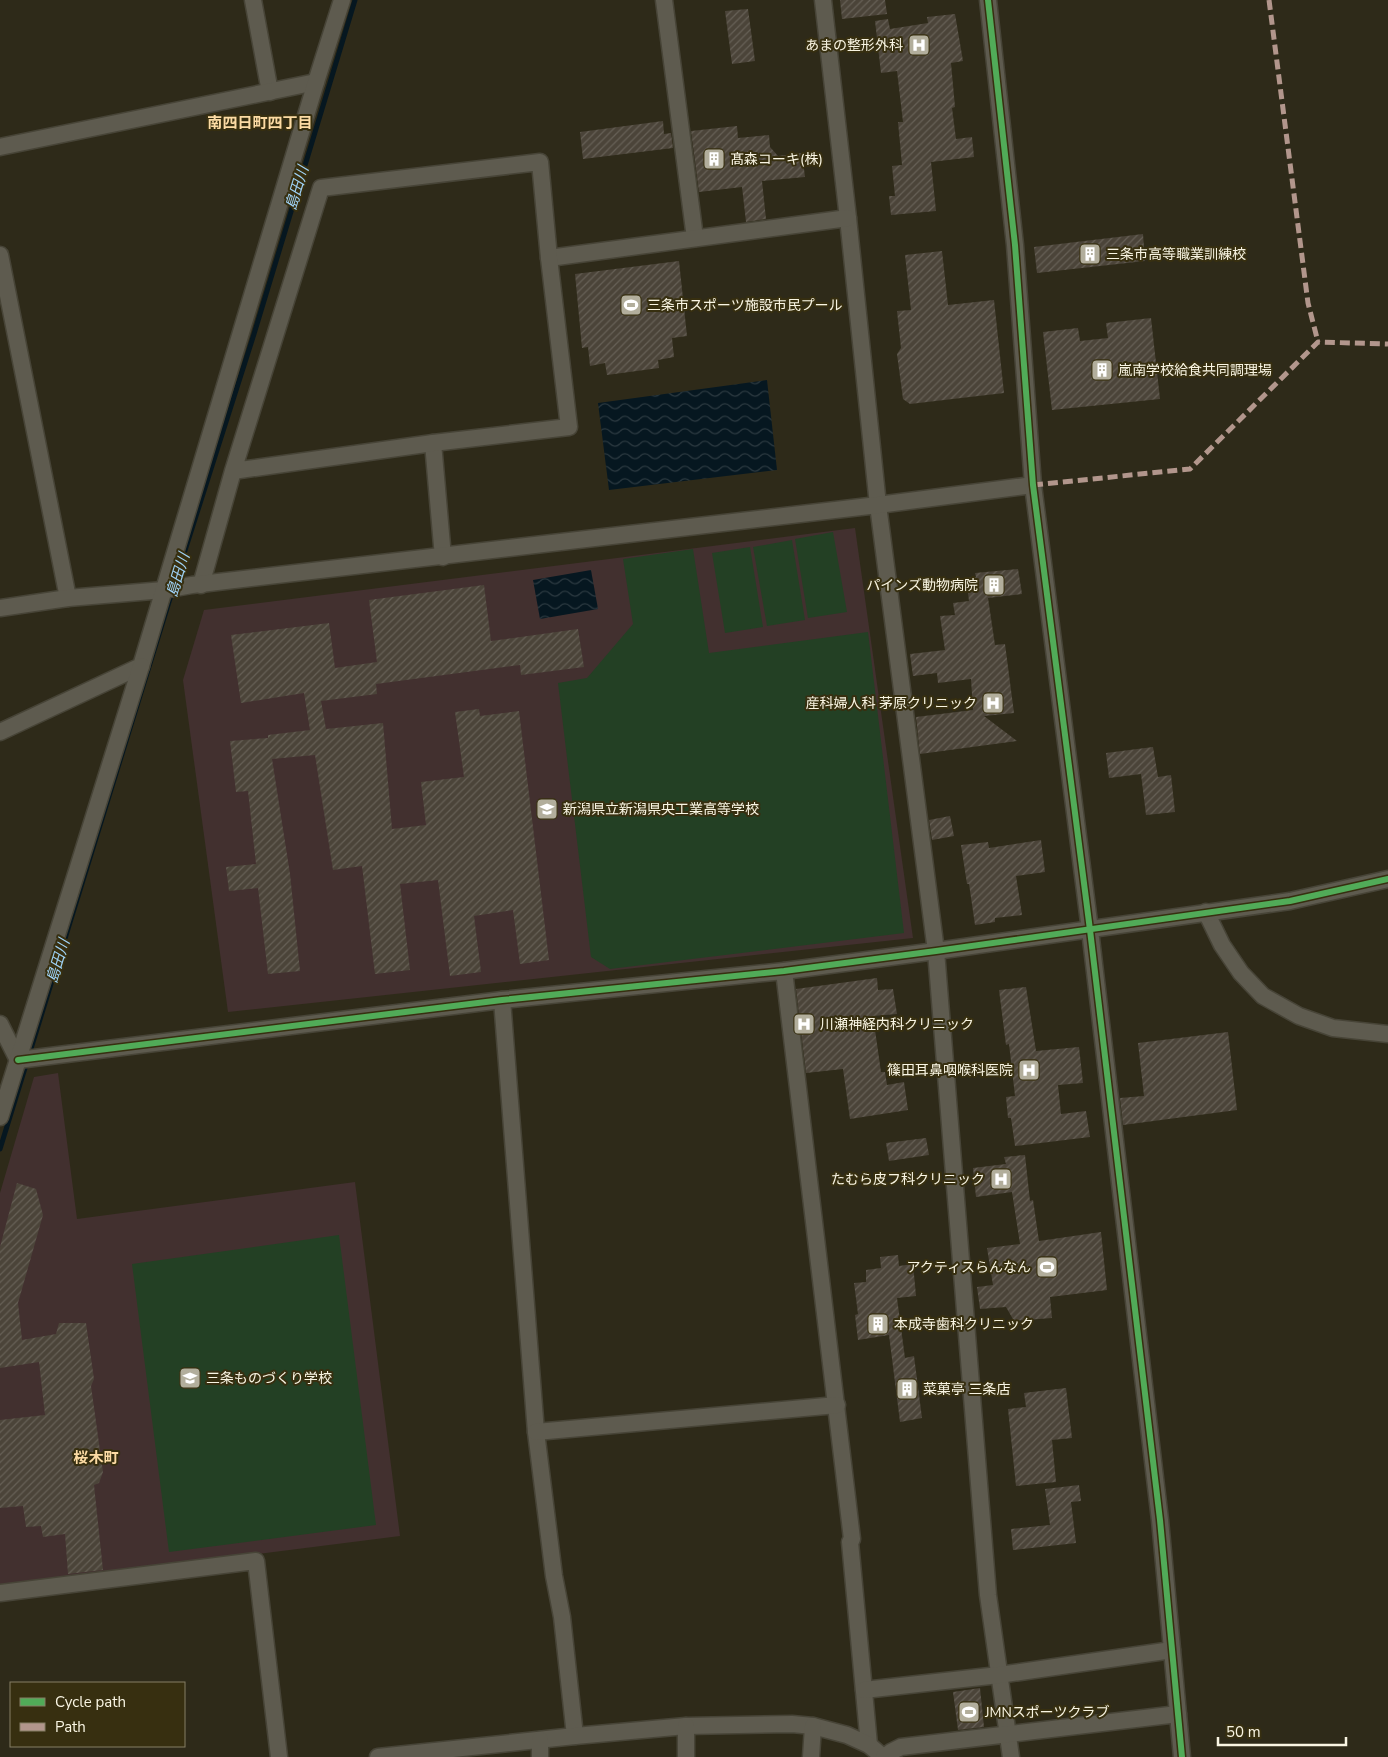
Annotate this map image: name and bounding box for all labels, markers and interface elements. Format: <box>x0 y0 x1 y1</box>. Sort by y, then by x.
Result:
hospital icon: あまの整形外科 <box>907 33 931 57</box>
place label: あまの整形外科 <box>805 36 903 55</box>
district label: 南四日町四丁目 <box>207 113 313 133</box>
building icon: 髙森コーキ(株) <box>702 147 726 171</box>
place label: 髙森コーキ(株) <box>730 150 823 169</box>
water label: 島田川 <box>281 162 314 212</box>
building icon: 三条市高等職業訓練校 <box>1078 242 1102 266</box>
place label: 三条市高等職業訓練校 <box>1106 245 1246 264</box>
sports icon: 三条市スポーツ施設市民プール <box>619 293 643 317</box>
place label: 三条市スポーツ施設市民プール <box>647 296 843 315</box>
building icon: 嵐南学校給食共同調理場 <box>1090 358 1114 382</box>
place label: 嵐南学校給食共同調理場 <box>1118 361 1272 380</box>
water label: 島田川 <box>162 549 195 599</box>
building icon: パインズ動物病院 <box>982 573 1006 597</box>
place label: パインズ動物病院 <box>866 576 978 595</box>
hospital icon: 産科婦人科 茅原クリニック <box>981 691 1005 715</box>
place label: 産科婦人科 茅原クリニック <box>805 694 977 713</box>
school or university icon: 新潟県立新潟県央工業高等学校 <box>535 797 559 821</box>
place label: 新潟県立新潟県央工業高等学校 <box>563 800 759 819</box>
water label: 島田川 <box>42 935 75 985</box>
hospital icon: 川瀬神経内科クリニック <box>792 1012 816 1036</box>
place label: 川瀬神経内科クリニック <box>820 1015 974 1034</box>
hospital icon: 篠田耳鼻咽喉科医院 <box>1017 1058 1041 1082</box>
place label: 篠田耳鼻咽喉科医院 <box>887 1061 1013 1080</box>
hospital icon: たむら皮フ科クリニック <box>989 1167 1013 1191</box>
place label: たむら皮フ科クリニック <box>831 1170 985 1189</box>
sports icon: アクティスらんなん <box>1035 1255 1059 1279</box>
place label: アクティスらんなん <box>907 1258 1031 1277</box>
building icon: 本成寺歯科クリニック <box>866 1312 890 1336</box>
place label: 本成寺歯科クリニック <box>894 1315 1034 1334</box>
school or university icon: 三条ものづくり学校 <box>178 1366 202 1390</box>
place label: 三条ものづくり学校 <box>206 1369 332 1388</box>
building icon: 菜菓亭 三条店 <box>895 1377 919 1401</box>
place label: 菜菓亭 三条店 <box>923 1380 1011 1399</box>
district label: 桜木町 <box>73 1448 119 1468</box>
legend <box>10 1682 185 1747</box>
text: Cycle path <box>55 1692 126 1712</box>
sports icon: JMNスポーツクラブ <box>957 1700 981 1724</box>
place label: JMNスポーツクラブ <box>984 1703 1110 1722</box>
scale bar <box>1218 1714 1346 1746</box>
text: Path <box>55 1717 86 1737</box>
text: 50 m <box>1226 1722 1261 1742</box>

